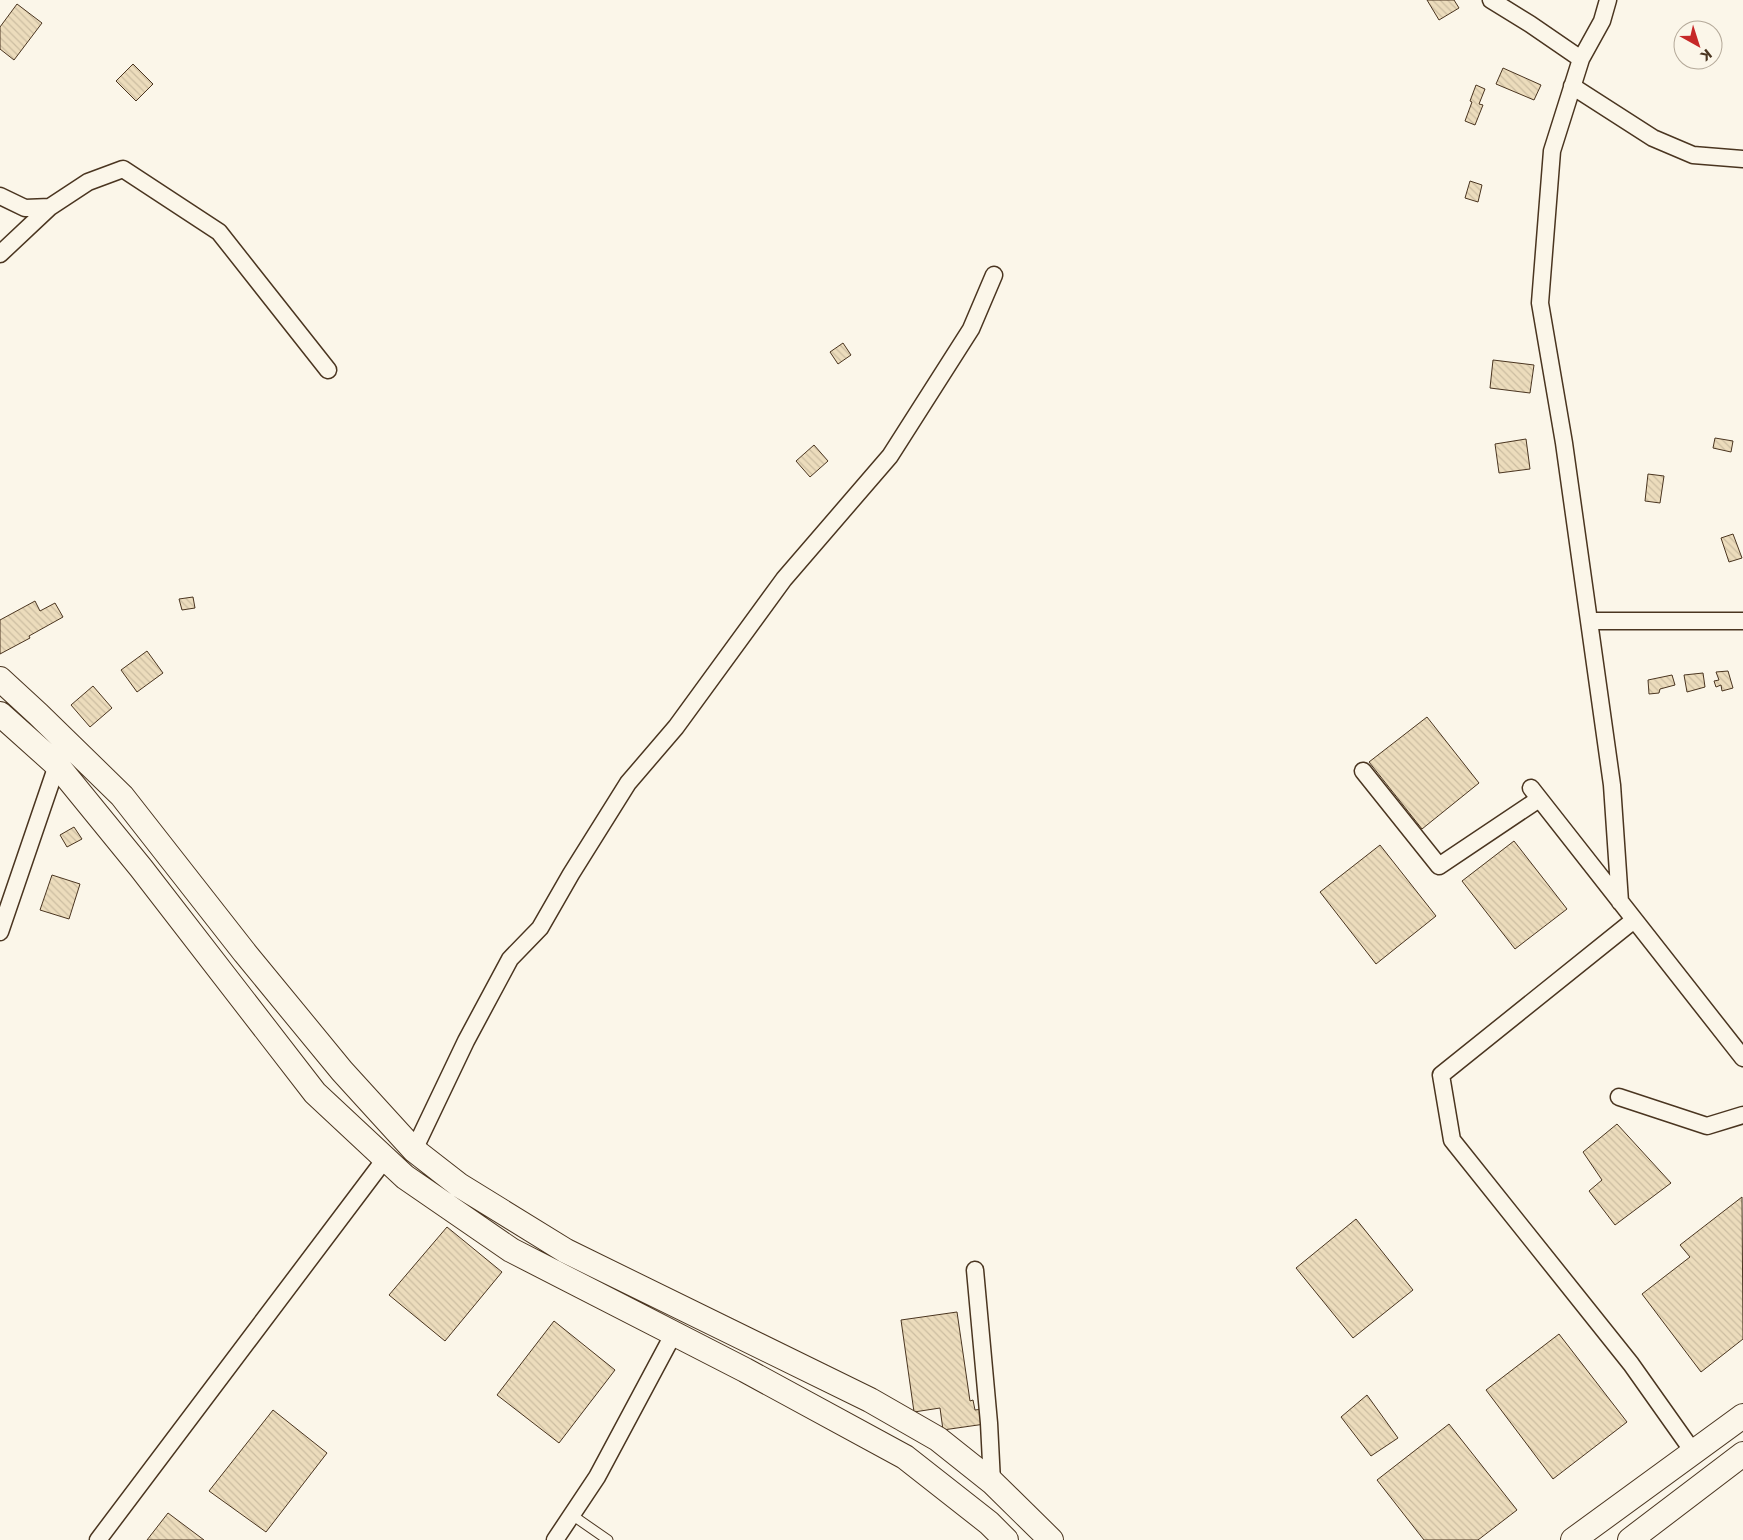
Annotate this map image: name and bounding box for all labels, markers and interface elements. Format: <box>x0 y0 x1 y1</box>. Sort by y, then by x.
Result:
north arrow <box>1673 20 1723 70</box>
text: K <box>1696 44 1716 66</box>

